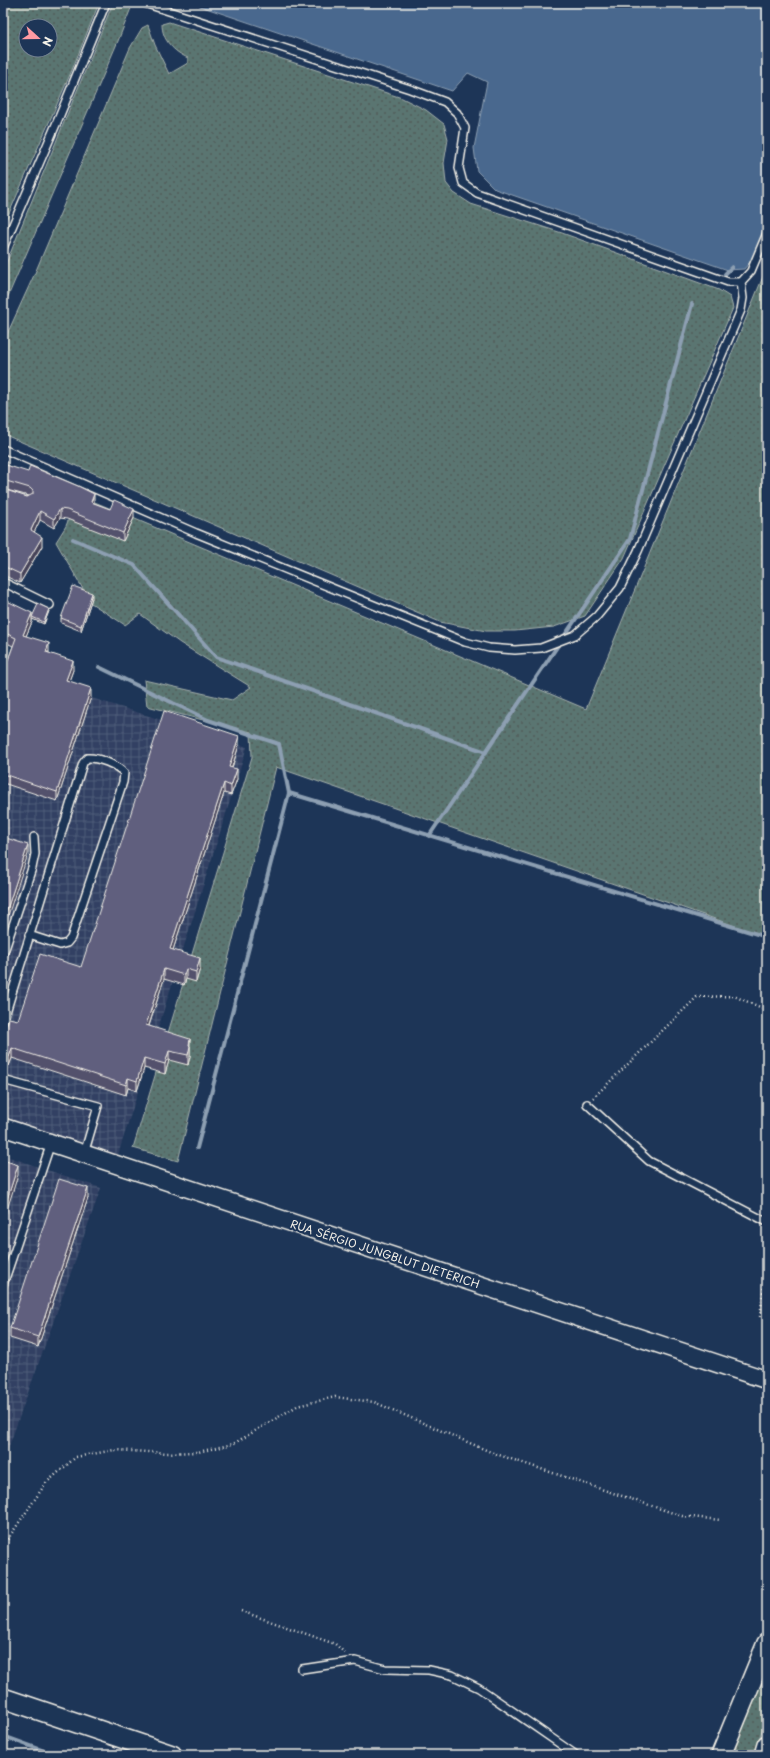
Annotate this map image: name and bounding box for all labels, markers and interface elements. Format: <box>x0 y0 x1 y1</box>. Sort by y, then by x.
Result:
north arrow <box>18 18 58 58</box>
text: N <box>38 35 57 49</box>
street label: RUA SÉRGIO JUNGBLUT DIETERICH <box>288 1215 482 1292</box>

